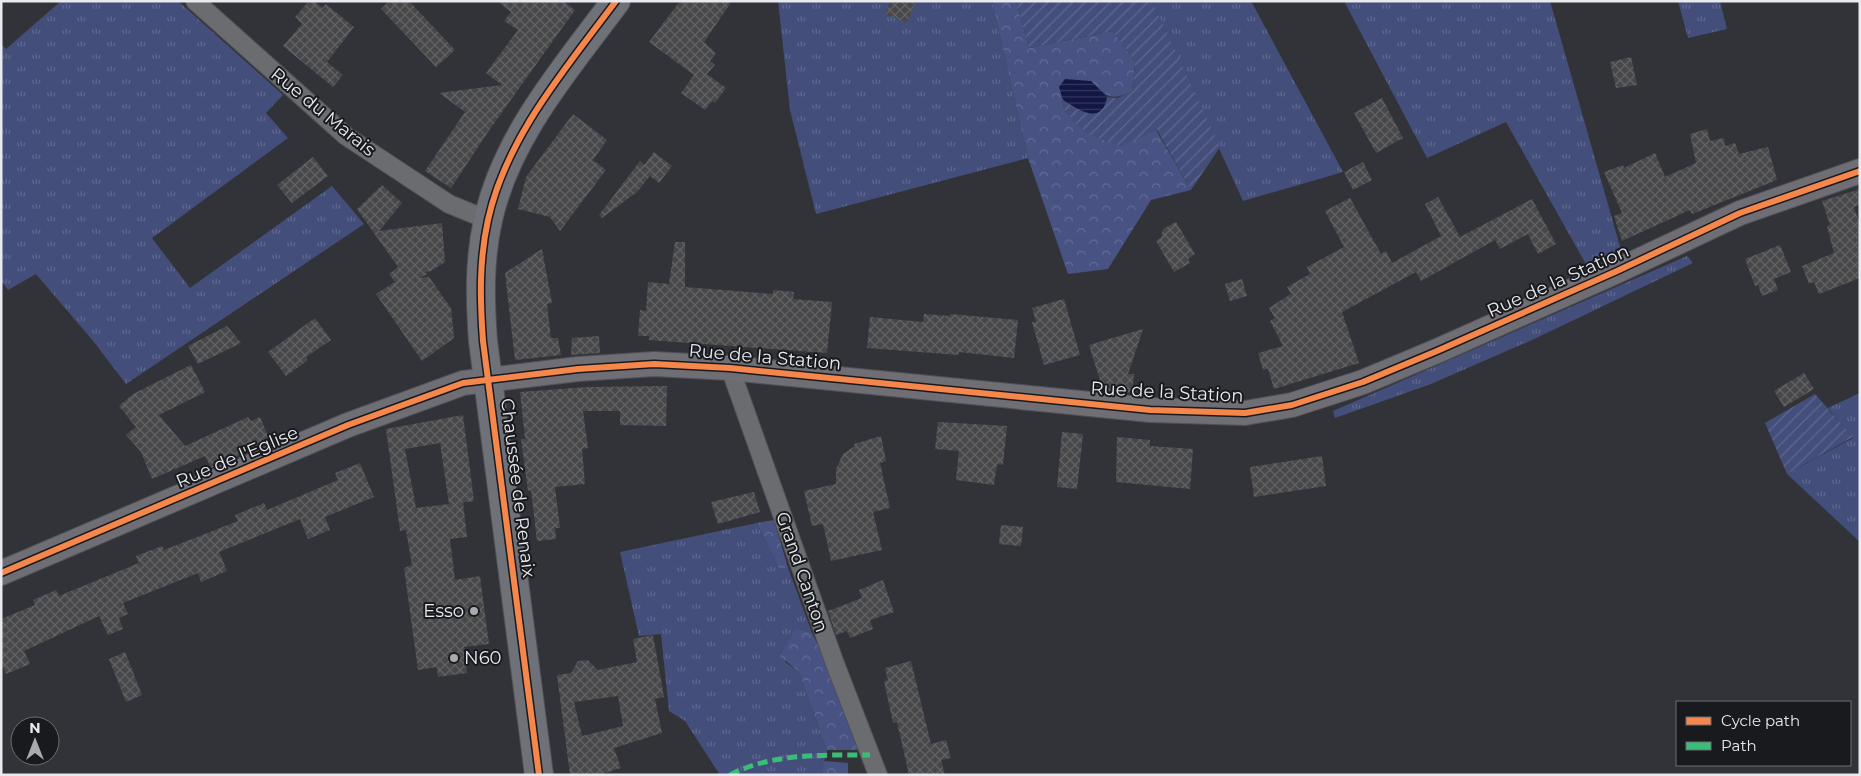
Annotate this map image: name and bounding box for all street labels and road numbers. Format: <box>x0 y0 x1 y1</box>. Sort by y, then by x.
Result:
street label: Rue du Marais <box>266 63 380 161</box>
street label: Rue de la Station <box>1484 240 1632 322</box>
street label: Rue de la Station <box>688 339 842 375</box>
street label: Rue de la Station <box>1090 377 1244 407</box>
street label: Chaussée de Renaix <box>496 397 540 579</box>
street label: Rue de l'Eglise <box>173 421 301 493</box>
street label: Grand Canton <box>771 509 833 635</box>

